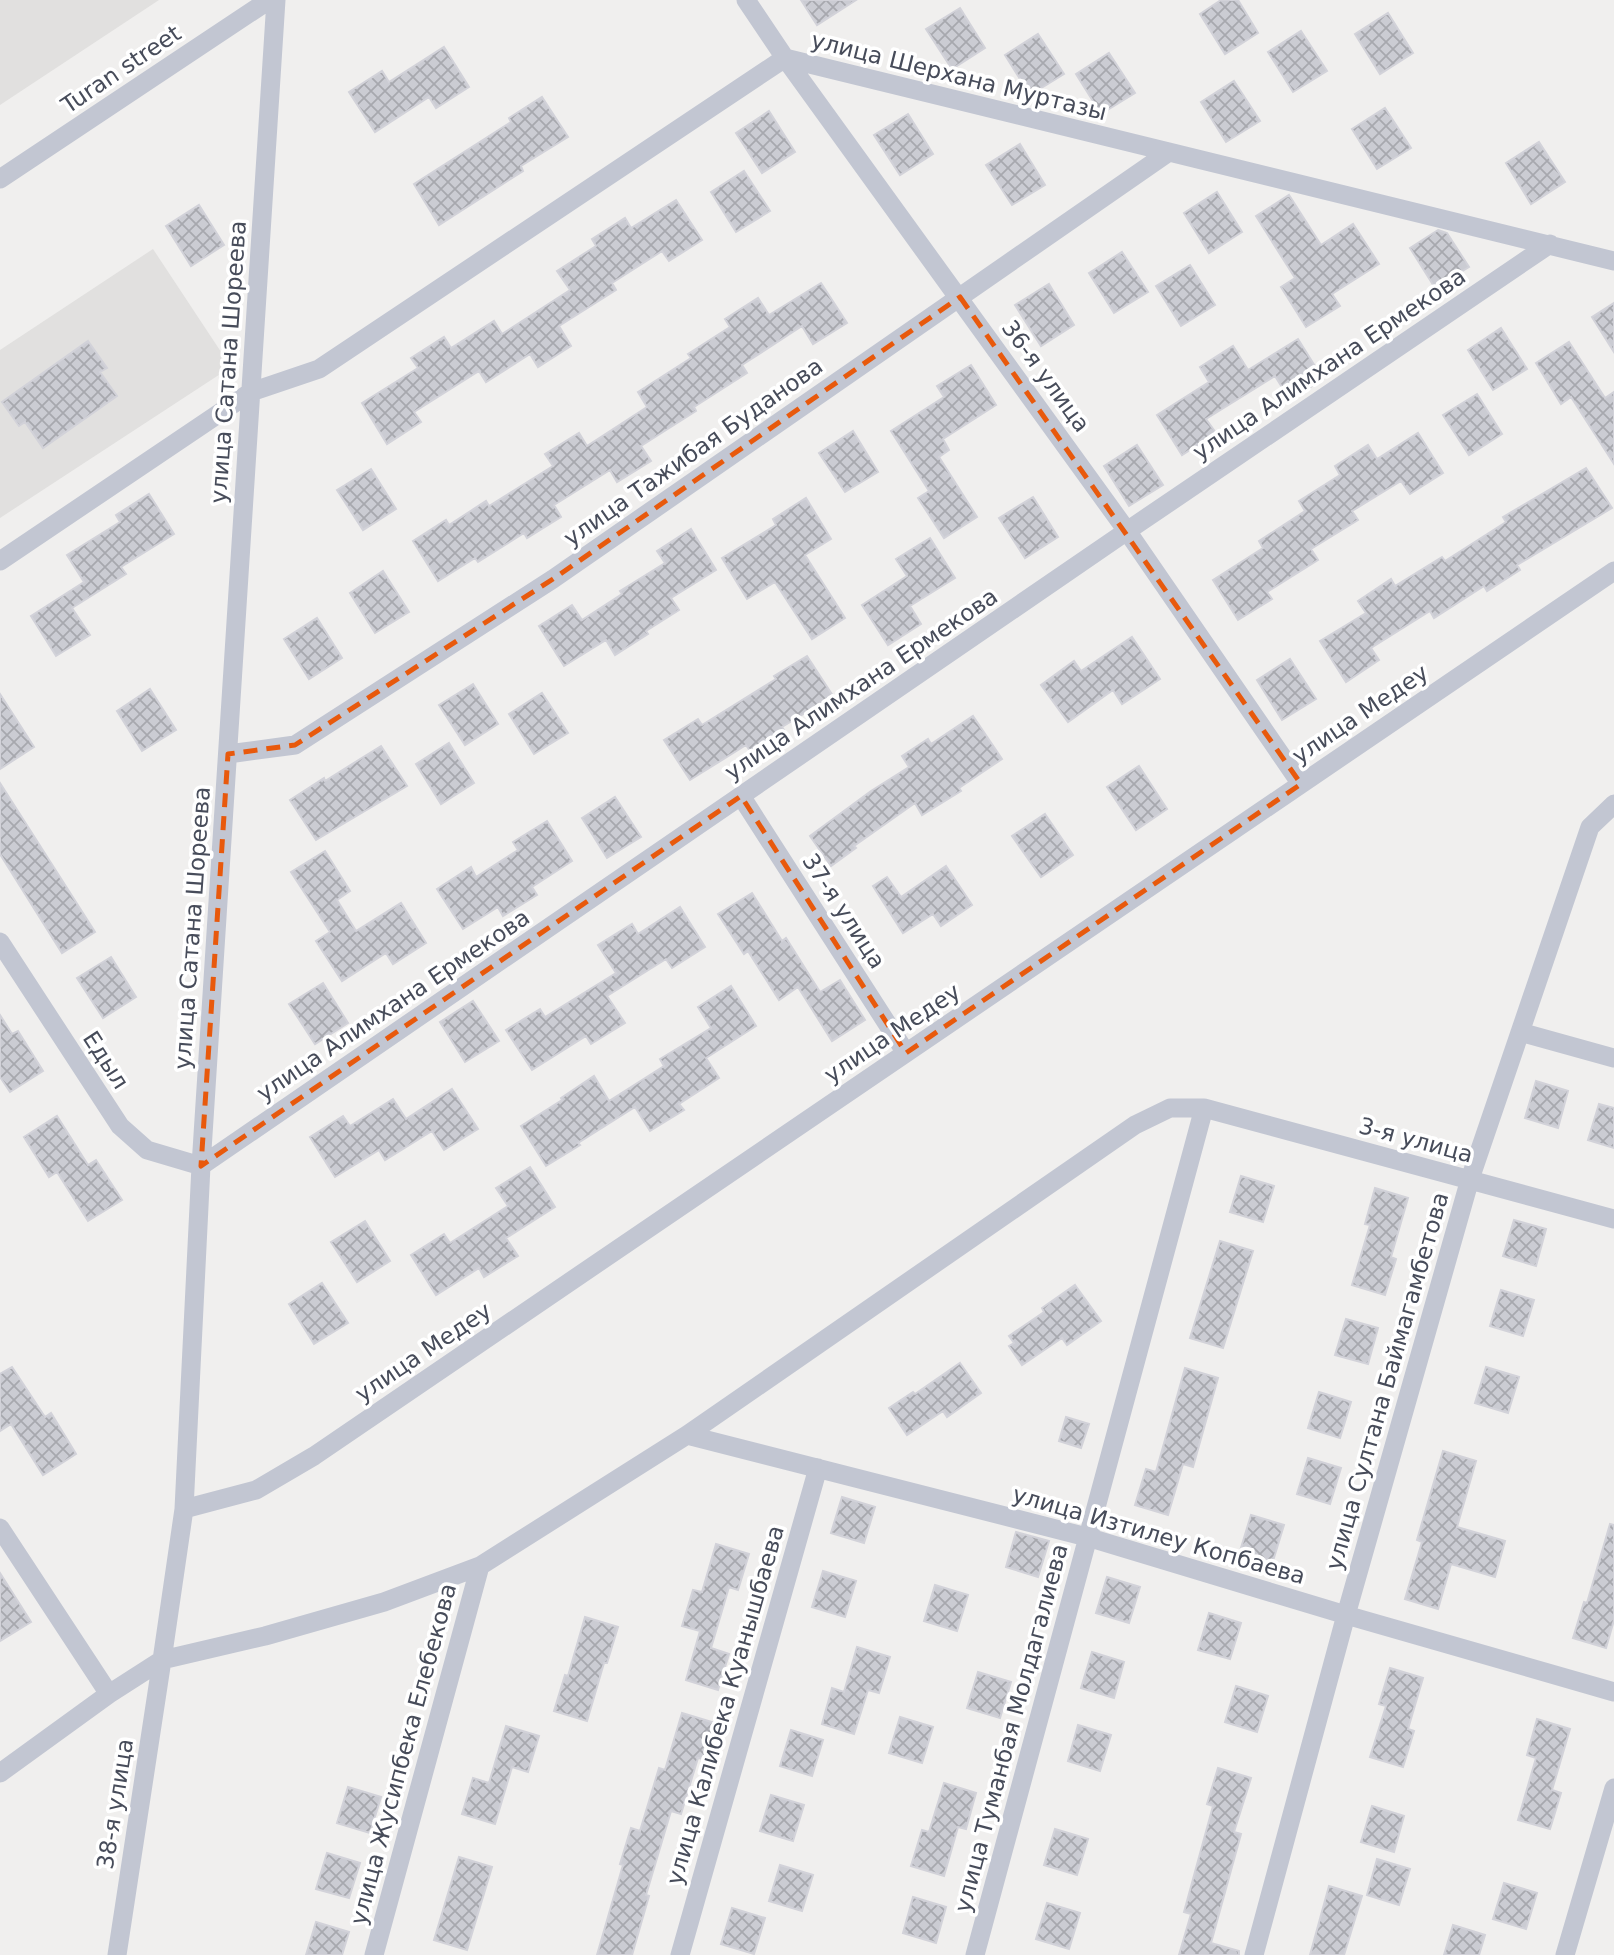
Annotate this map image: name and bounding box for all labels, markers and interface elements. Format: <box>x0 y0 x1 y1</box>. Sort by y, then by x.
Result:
street label: Turan street <box>56 20 185 119</box>
street label: улица Шерхана Муртазы <box>808 27 1110 125</box>
street label: улица Сатана Шореева <box>205 220 251 504</box>
street label: улица Алимхана Ермекова <box>1188 263 1470 465</box>
street label: 36-я улица <box>997 315 1095 437</box>
street label: улица Тажибая Буданова <box>559 353 827 551</box>
street label: улица Алимхана Ермекова <box>720 583 1002 785</box>
street label: улица Медеу <box>1287 659 1433 769</box>
street label: улица Сатана Шореева <box>169 786 215 1070</box>
street label: 37-я улица <box>797 849 891 973</box>
street label: улица Алимхана Ермекова <box>252 904 534 1106</box>
street label: улица Медеу <box>819 978 965 1088</box>
street label: Едыл <box>78 1026 134 1094</box>
street label: 3-я улица <box>1356 1112 1476 1168</box>
street label: улица Султана Баймагамбетова <box>1320 1189 1454 1573</box>
street label: улица Медеу <box>350 1297 496 1407</box>
street label: улица Изтилеу Копбаева <box>1010 1481 1308 1589</box>
street label: улица Калибека Куанышбаева <box>661 1522 789 1888</box>
street label: улица Туманбая Молдагалиева <box>949 1541 1073 1915</box>
street label: улица Жусипбека Елебекова <box>345 1580 461 1928</box>
street label: 38-я улица <box>92 1737 138 1871</box>

